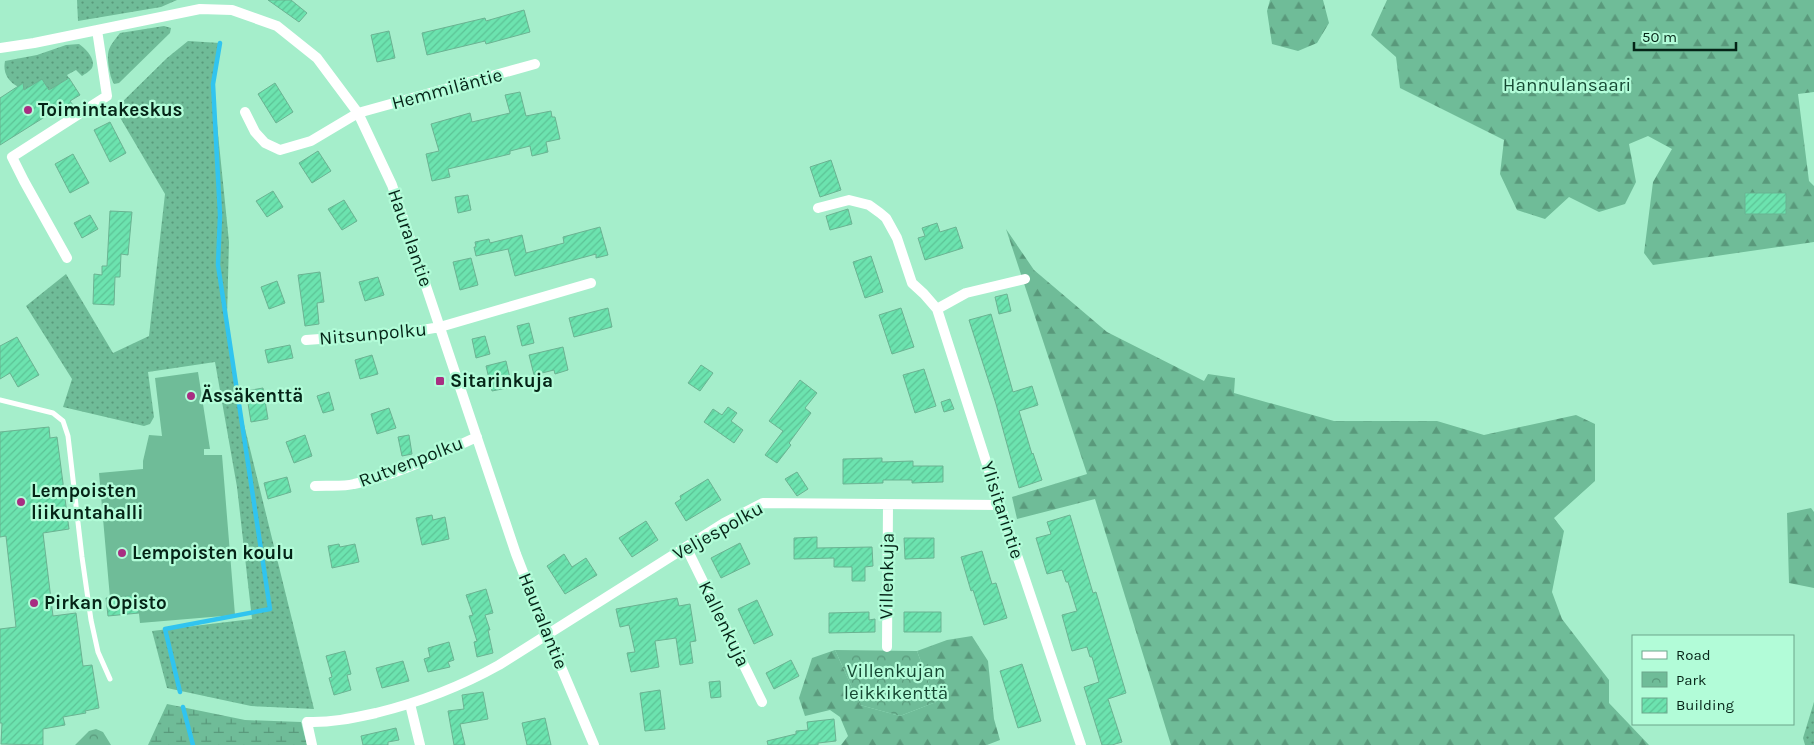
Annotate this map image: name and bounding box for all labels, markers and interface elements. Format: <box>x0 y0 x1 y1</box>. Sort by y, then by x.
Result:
scale bar <box>1634 20 1736 52</box>
text: 50 m <box>1642 28 1677 46</box>
street label: Hemmiläntie <box>389 64 505 114</box>
park label: Hannulansaari <box>1503 74 1631 96</box>
place label: Toimintakeskus <box>38 99 183 121</box>
marker: Toimintakeskus <box>22 104 34 116</box>
street label: Hauralantie <box>383 186 437 290</box>
street label: Nitsunpolku <box>318 318 428 350</box>
place label: Sitarinkuja <box>450 370 553 392</box>
marker: Sitarinkuja <box>434 375 446 387</box>
place label: Ässäkenttä <box>201 384 303 407</box>
marker: Ässäkenttä <box>185 390 197 402</box>
street label: Rutvenpolku <box>356 432 466 492</box>
street label: Ylisitarintie <box>976 458 1028 562</box>
place label: Lempoisten liikuntahalli <box>31 480 144 524</box>
marker: Lempoisten liikuntahalli <box>15 496 27 508</box>
street label: Veljespolku <box>669 497 767 565</box>
street label: Villenkuja <box>875 532 899 620</box>
place label: Lempoisten koulu <box>132 542 294 564</box>
marker: Lempoisten koulu <box>116 547 128 559</box>
street label: Hauralantie <box>514 570 572 672</box>
street label: Kallenkuja <box>694 578 754 670</box>
place label: Pirkan Opisto <box>44 592 167 614</box>
marker: Pirkan Opisto <box>28 597 40 609</box>
legend <box>1632 635 1794 725</box>
text: Road <box>1676 646 1711 664</box>
park label: Villenkujan leikkikenttä <box>844 660 948 704</box>
text: Park <box>1676 671 1706 689</box>
text: Building <box>1676 696 1734 714</box>

